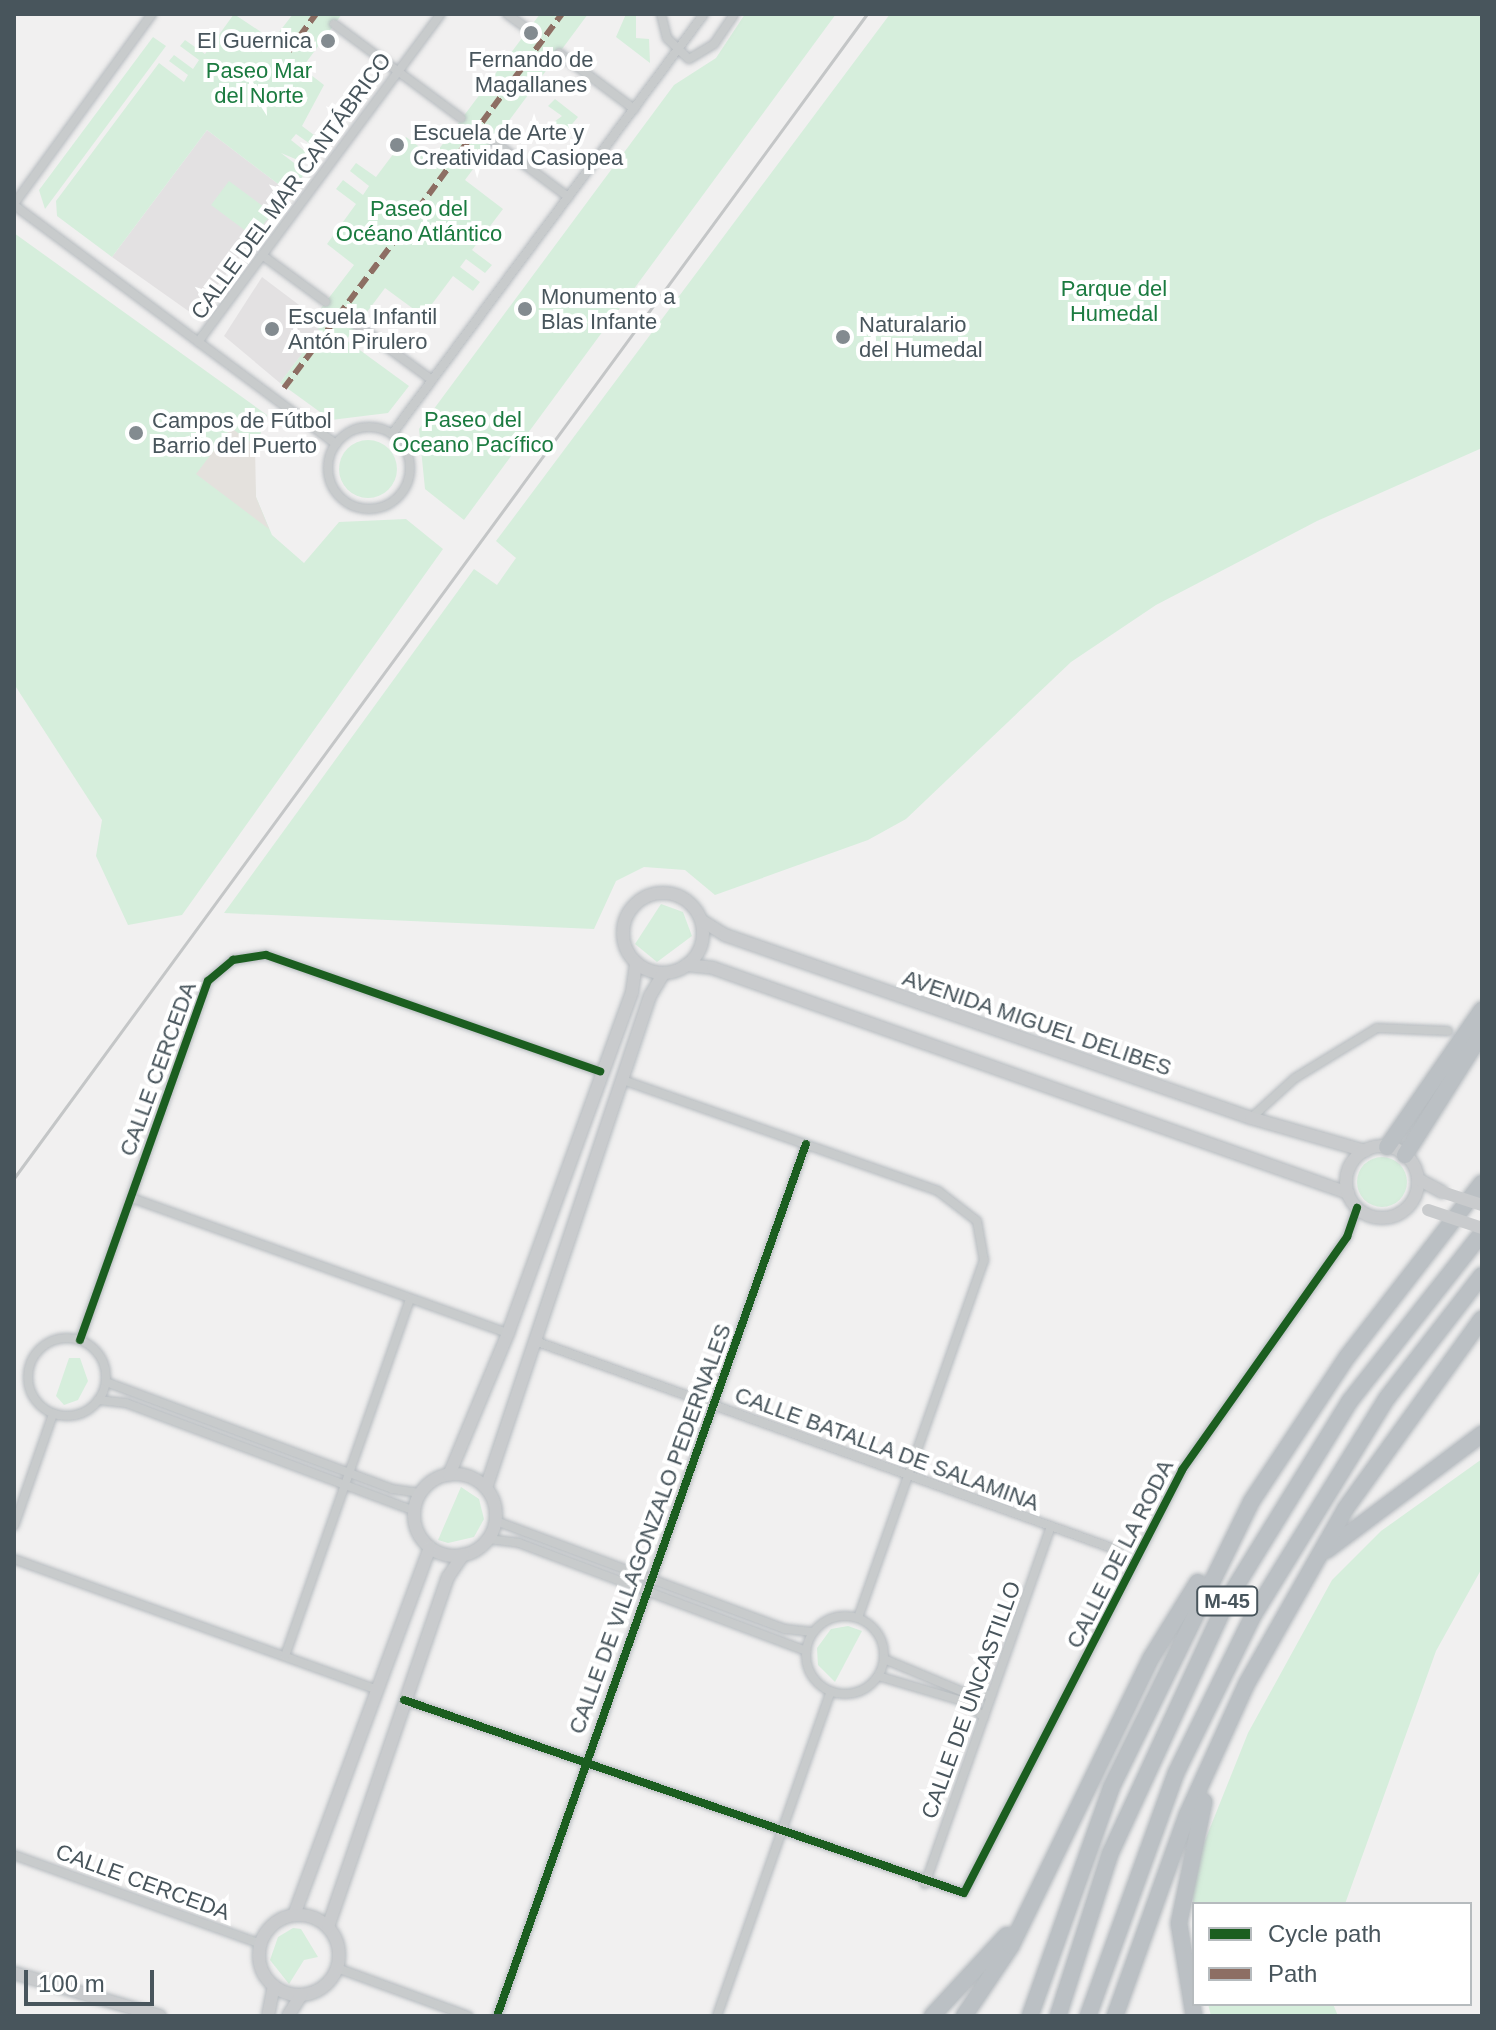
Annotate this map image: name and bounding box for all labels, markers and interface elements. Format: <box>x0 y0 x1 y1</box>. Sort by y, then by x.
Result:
marker: Fernando de Magallanes <box>522 24 540 42</box>
place label: El Guernica <box>197 28 312 54</box>
marker: El Guernica <box>319 32 337 50</box>
place label: Fernando de Magallanes <box>469 46 593 98</box>
street label: CALLE DEL MAR CANTÁBRICO <box>185 47 397 325</box>
park label: Paseo Mar del Norte <box>206 57 312 108</box>
place label: Escuela de Arte y Creatividad Casiopea <box>413 119 623 170</box>
marker: Escuela de Arte y Creatividad Casiopea <box>388 136 406 154</box>
park label: Paseo del Océano Atlántico <box>335 195 503 246</box>
park label: Parque del Humedal <box>1061 275 1167 326</box>
place label: Monumento a Blas Infante <box>541 283 676 334</box>
marker: Monumento a Blas Infante <box>516 300 534 318</box>
place label: Escuela Infantil Antón Pirulero <box>288 303 437 354</box>
place label: Naturalario del Humedal <box>859 311 983 362</box>
marker: Escuela Infantil Antón Pirulero <box>263 320 281 338</box>
marker: Naturalario del Humedal <box>834 328 852 346</box>
park label: Paseo del Oceano Pacífico <box>392 406 554 458</box>
place label: Campos de Fútbol Barrio del Puerto <box>152 407 332 458</box>
marker: Campos de Fútbol Barrio del Puerto <box>127 424 145 442</box>
street label: AVENIDA MIGUEL DELIBES <box>898 964 1176 1082</box>
street label: CALLE CERCEDA <box>114 978 202 1160</box>
street label: CALLE DE VILLAGONZALO PEDERNALES <box>563 1321 737 1737</box>
street label: CALLE BATALLA DE SALAMINA <box>731 1381 1043 1517</box>
street label: CALLE DE LA RODA <box>1061 1455 1179 1653</box>
street label: CALLE DE UNCASTILLO <box>916 1578 1026 1822</box>
road number: M-45 <box>1195 1585 1259 1617</box>
street label: CALLE CERCEDA <box>52 1838 234 1926</box>
legend <box>1192 1902 1472 2006</box>
text: Cycle path <box>1268 1920 1381 1947</box>
scale bar <box>28 1954 158 2004</box>
text: Path <box>1268 1960 1317 1987</box>
text: 100 m <box>38 1970 105 1997</box>

